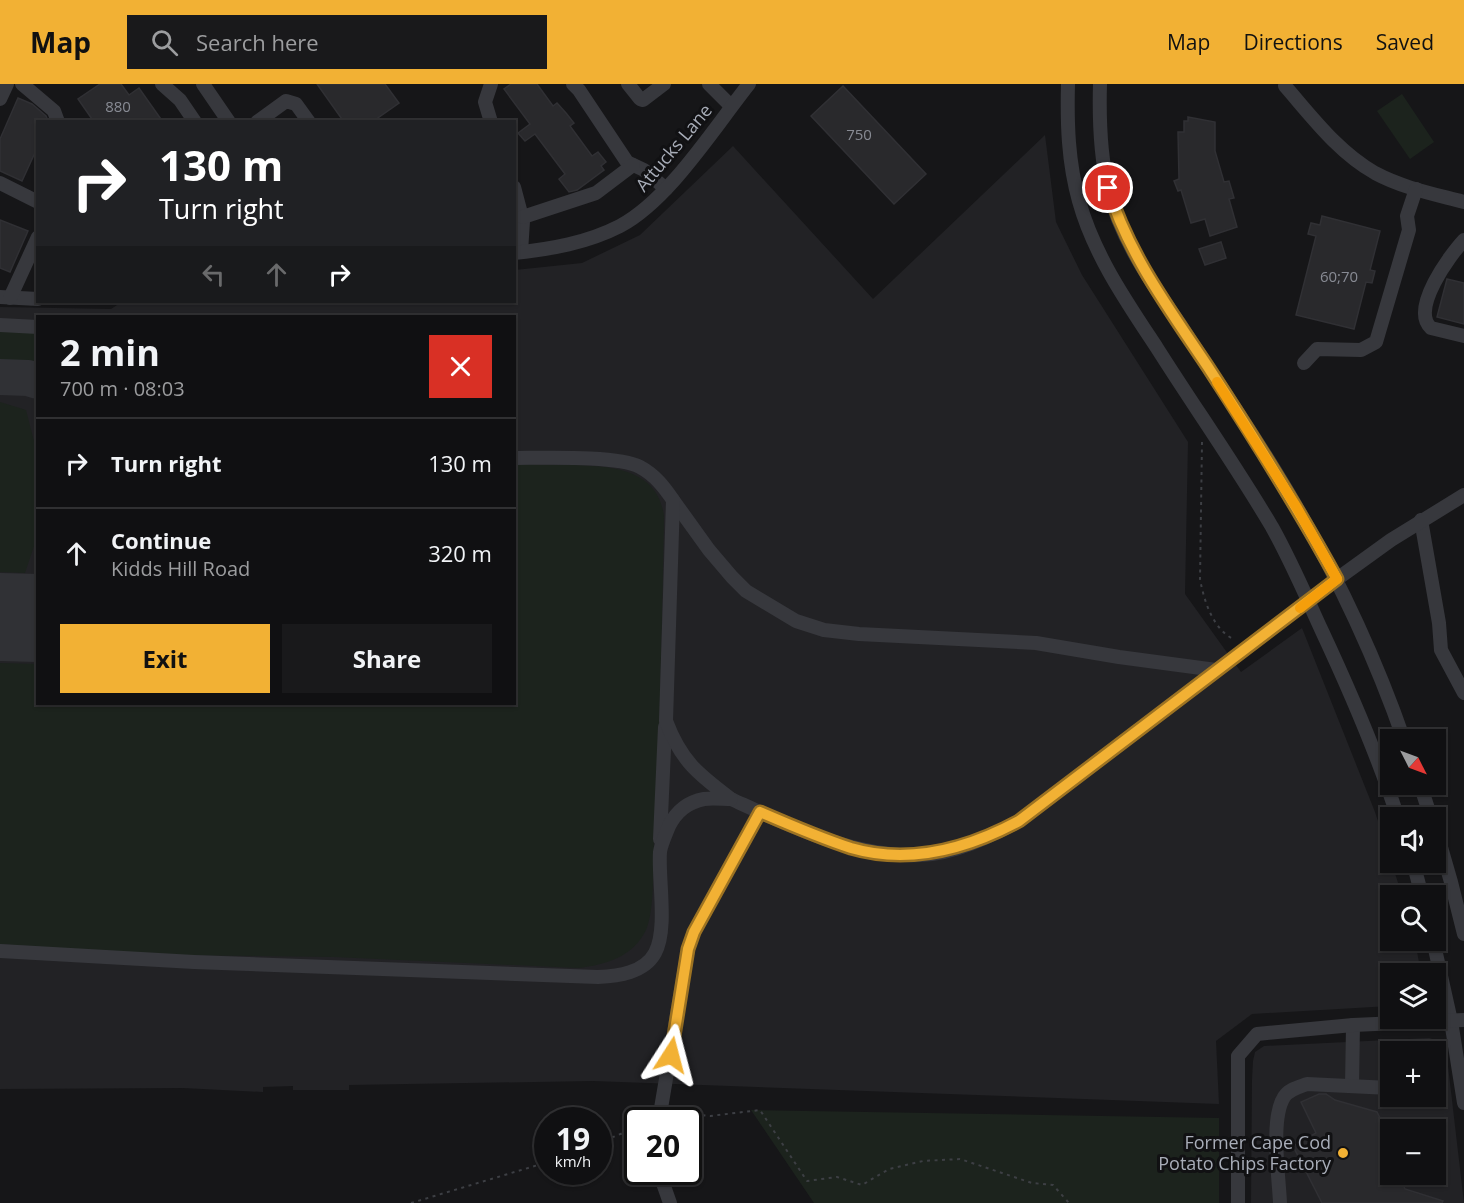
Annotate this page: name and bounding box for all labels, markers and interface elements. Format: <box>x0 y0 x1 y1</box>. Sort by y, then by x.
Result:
search box <box>127 15 547 69</box>
text: Map <box>30 23 91 61</box>
icon: search <box>148 26 181 59</box>
text: Search here <box>196 27 319 57</box>
text: Map <box>1167 28 1210 56</box>
text: Directions <box>1243 28 1343 56</box>
text: Saved <box>1376 28 1434 56</box>
house number: 880 <box>105 96 131 116</box>
street label: Attucks Lane <box>630 99 717 196</box>
house number: 750 <box>846 124 872 144</box>
text: 130 m <box>159 136 283 193</box>
icon: right <box>60 144 138 222</box>
pin <box>1082 162 1133 213</box>
icon: arrive <box>1091 171 1124 204</box>
text: Turn right <box>159 190 284 227</box>
icon: left <box>197 258 230 291</box>
icon: ahead <box>260 258 293 291</box>
icon: right <box>323 258 356 291</box>
house number: 60;70 <box>1320 266 1358 286</box>
text: 2 min <box>60 328 160 377</box>
button: close <box>429 335 492 398</box>
text: 700 m · 08:03 <box>60 375 185 402</box>
icon: right <box>60 447 93 480</box>
text: Turn right <box>111 448 222 478</box>
text: 130 m <box>428 448 492 478</box>
text: Continue <box>111 525 211 555</box>
icon: ahead <box>60 537 93 570</box>
text: 320 m <box>428 538 492 568</box>
text: Kidds Hill Road <box>111 555 250 582</box>
button: Exit <box>60 624 270 693</box>
button: Share <box>282 624 492 693</box>
north arrow <box>1380 729 1446 795</box>
map controls <box>1380 729 1446 1185</box>
button: sound <box>1380 807 1446 873</box>
button: search <box>1380 885 1446 951</box>
button: layers <box>1380 963 1446 1029</box>
position arrow <box>639 1023 703 1087</box>
button: + <box>1380 1041 1446 1107</box>
speed limit sign: 20 <box>624 1107 702 1185</box>
text: 19 <box>556 1118 590 1159</box>
button: − <box>1380 1119 1446 1185</box>
place label: Former Cape Cod Potato Chips Factory <box>1158 1130 1332 1175</box>
marker: Former Cape Cod Potato Chips Factory <box>1336 1146 1350 1160</box>
text: km/h <box>555 1151 591 1171</box>

